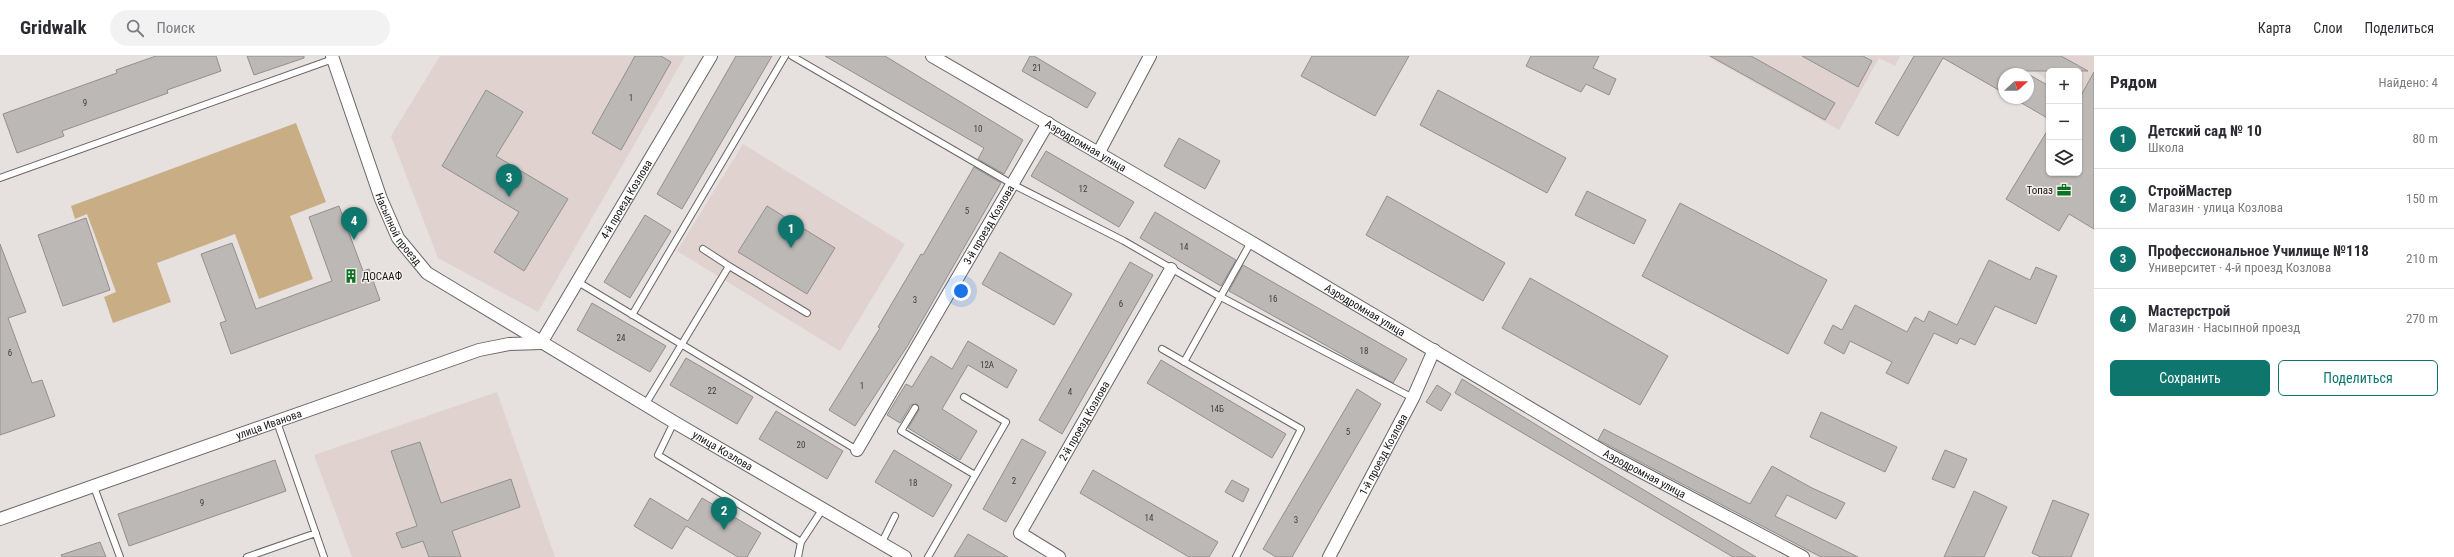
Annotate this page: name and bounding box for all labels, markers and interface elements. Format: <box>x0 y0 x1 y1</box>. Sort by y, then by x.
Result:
search box <box>110 10 390 46</box>
text: Gridwalk <box>20 16 86 39</box>
icon: search <box>124 17 146 39</box>
text: Поиск <box>156 19 195 37</box>
text: Карта <box>2258 20 2291 36</box>
text: Слои <box>2313 20 2343 36</box>
text: Поделиться <box>2365 20 2434 36</box>
house number: 21 <box>1033 63 1041 73</box>
north arrow <box>1998 68 2034 104</box>
map controls <box>2046 68 2082 176</box>
button: + <box>2046 68 2082 104</box>
text: Рядом <box>2110 72 2157 92</box>
text: Найдено: 4 <box>2378 75 2438 90</box>
house number: 1 <box>629 93 633 103</box>
house number: 9 <box>83 98 87 108</box>
button: − <box>2046 104 2082 140</box>
street label: Аэродромная улица <box>1043 117 1129 174</box>
text: Детский сад № 10 <box>2148 122 2262 140</box>
house number: 10 <box>974 124 982 134</box>
text: 1 <box>2120 131 2126 146</box>
text: 80 m <box>2412 131 2438 146</box>
button: layers <box>2046 140 2082 176</box>
text: Школа <box>2148 140 2184 155</box>
street label: 4-й проезд Козлова <box>598 157 655 241</box>
pin: 3 <box>496 164 522 197</box>
office icon: Топаз <box>2056 182 2072 198</box>
text: СтройМастер <box>2148 182 2232 200</box>
street label: 3-й проезд Козлова <box>960 183 1017 267</box>
house number: 12 <box>1079 184 1088 194</box>
place label: Топаз <box>2026 184 2053 197</box>
street label: Насыпной проезд <box>373 191 424 268</box>
text: 2 <box>2120 191 2126 206</box>
text: 150 m <box>2406 191 2438 206</box>
text: Магазин · улица Козлова <box>2148 200 2283 215</box>
house number: 5 <box>965 206 970 216</box>
pin: 4 <box>341 207 367 240</box>
pin: 1 <box>778 215 804 248</box>
house number: 14 <box>1180 242 1189 252</box>
text: Профессиональное Училище №118 <box>2148 242 2369 260</box>
text: 3 <box>2120 251 2126 266</box>
text: 210 m <box>2406 251 2438 266</box>
text: Университет · 4-й проезд Козлова <box>2148 260 2331 275</box>
building icon: ДОСААФ <box>343 268 359 284</box>
place label: ДОСААФ <box>362 270 402 283</box>
your location <box>951 281 971 301</box>
street label: Аэродромная улица <box>1322 281 1408 339</box>
house number: 16 <box>1269 294 1277 304</box>
house number: 3 <box>913 295 917 305</box>
house number: 6 <box>1119 299 1123 309</box>
text: Мастерстрой <box>2148 302 2230 320</box>
text: 4 <box>2120 311 2126 326</box>
text: 270 m <box>2406 311 2438 326</box>
text: Магазин · Насыпной проезд <box>2148 320 2300 335</box>
house number: 24 <box>617 333 626 343</box>
house number: 18 <box>1360 346 1368 356</box>
house number: 6 <box>8 348 12 358</box>
house number: 12А <box>980 360 994 370</box>
button: Сохранить <box>2110 360 2270 396</box>
button: Поделиться <box>2278 360 2438 396</box>
street label: 2-й проезд Козлова <box>1056 379 1112 463</box>
house number: 1 <box>860 381 864 391</box>
house number: 22 <box>708 386 717 396</box>
house number: 4 <box>1068 387 1073 397</box>
house number: 14Б <box>1210 404 1224 414</box>
street label: улица Иванова <box>234 407 303 442</box>
street label: 1-й проезд Козлова <box>1356 412 1410 497</box>
house number: 5 <box>1346 427 1351 437</box>
street label: улица Козлова <box>690 428 755 473</box>
house number: 20 <box>797 440 805 450</box>
street label: Аэродромная улица <box>1601 446 1688 501</box>
house number: 2 <box>1012 476 1017 486</box>
house number: 18 <box>909 478 917 488</box>
pin: 2 <box>711 497 737 530</box>
house number: 9 <box>200 498 204 508</box>
house number: 14 <box>1145 513 1154 523</box>
house number: 3 <box>1294 515 1298 525</box>

